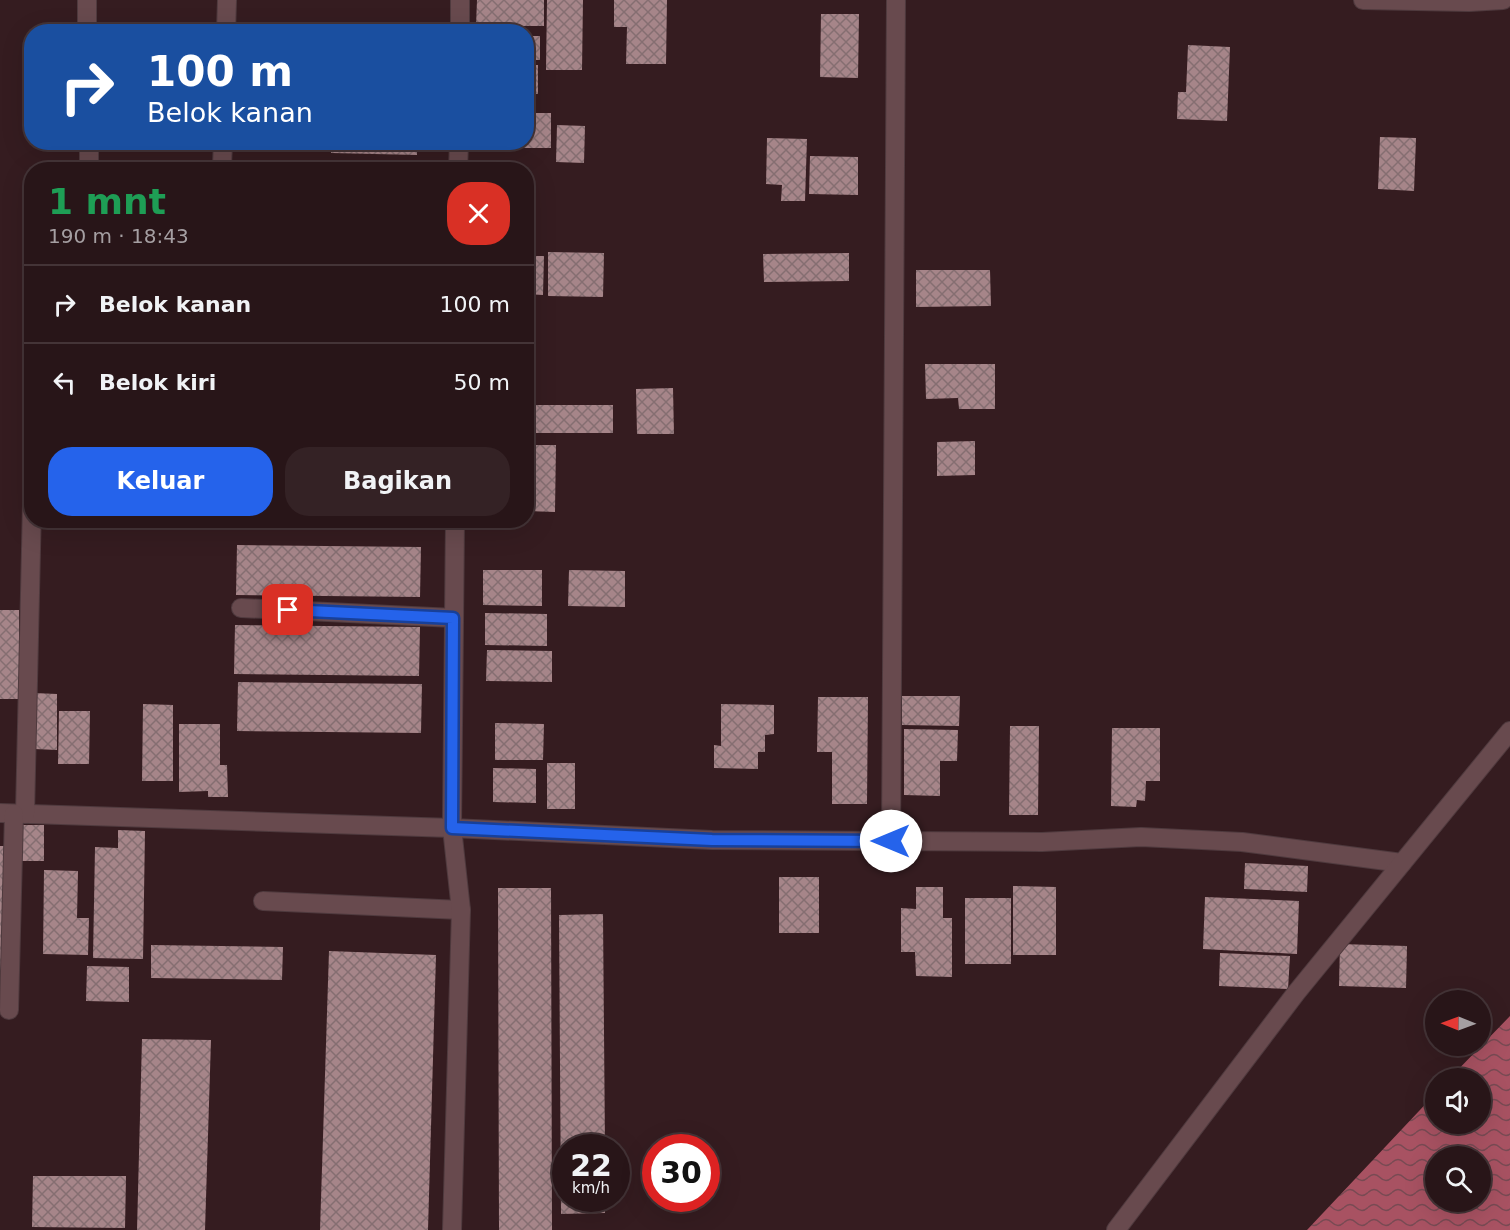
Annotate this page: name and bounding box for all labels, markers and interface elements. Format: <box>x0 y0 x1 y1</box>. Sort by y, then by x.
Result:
text: 100 m <box>147 47 293 96</box>
icon: right <box>48 48 126 126</box>
text: Belok kanan <box>147 97 313 128</box>
text: 1 mnt <box>48 181 166 222</box>
button: close <box>447 182 510 245</box>
text: 190 m · 18:43 <box>48 224 189 248</box>
icon: right <box>48 288 81 321</box>
text: Belok kanan <box>99 292 251 317</box>
text: 100 m <box>440 292 510 317</box>
icon: left <box>48 366 81 399</box>
text: Belok kiri <box>99 370 216 395</box>
text: 50 m <box>454 370 510 395</box>
button: Keluar <box>48 447 273 516</box>
button: Bagikan <box>285 447 510 516</box>
pin <box>262 584 313 635</box>
icon: arrive <box>271 593 304 626</box>
position arrow <box>859 809 923 873</box>
north arrow <box>1425 990 1491 1056</box>
map controls <box>1425 990 1491 1212</box>
button: sound <box>1425 1068 1491 1134</box>
speed limit sign: 30 <box>642 1134 720 1212</box>
button: search <box>1425 1146 1491 1212</box>
text: 22 <box>570 1148 612 1183</box>
text: km/h <box>572 1179 610 1197</box>

